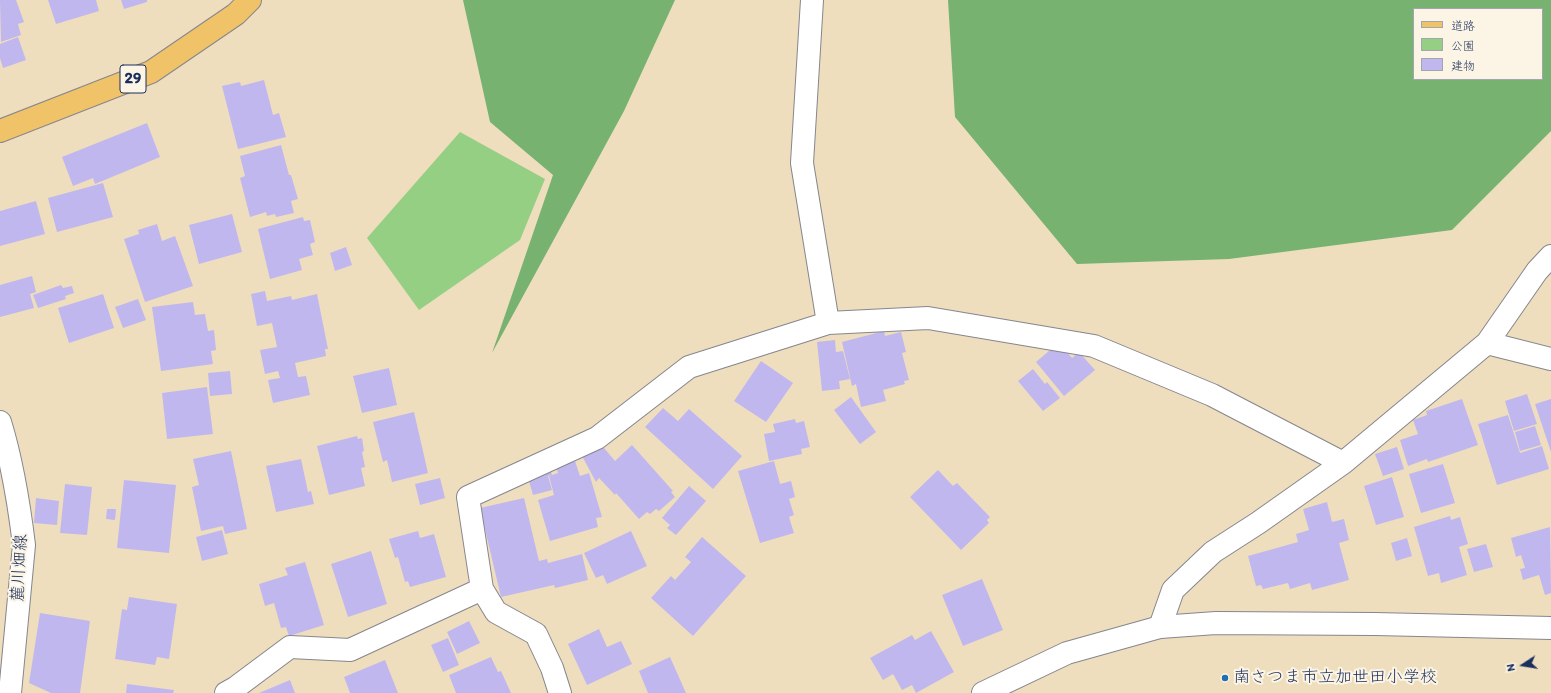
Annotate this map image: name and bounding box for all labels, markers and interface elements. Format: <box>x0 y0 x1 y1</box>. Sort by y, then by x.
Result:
legend <box>1413 8 1543 80</box>
text: 道路 <box>1451 19 1475 33</box>
text: 公園 <box>1451 39 1475 53</box>
text: 建物 <box>1451 59 1475 73</box>
road number: 29 <box>120 65 146 93</box>
street label: 麓川畑線 <box>8 534 32 602</box>
north arrow <box>1503 645 1543 685</box>
text: N <box>1504 663 1518 673</box>
place label: 南さつま市立加世田小学校 <box>1233 668 1437 688</box>
marker: 南さつま市立加世田小学校 <box>1220 673 1230 683</box>

